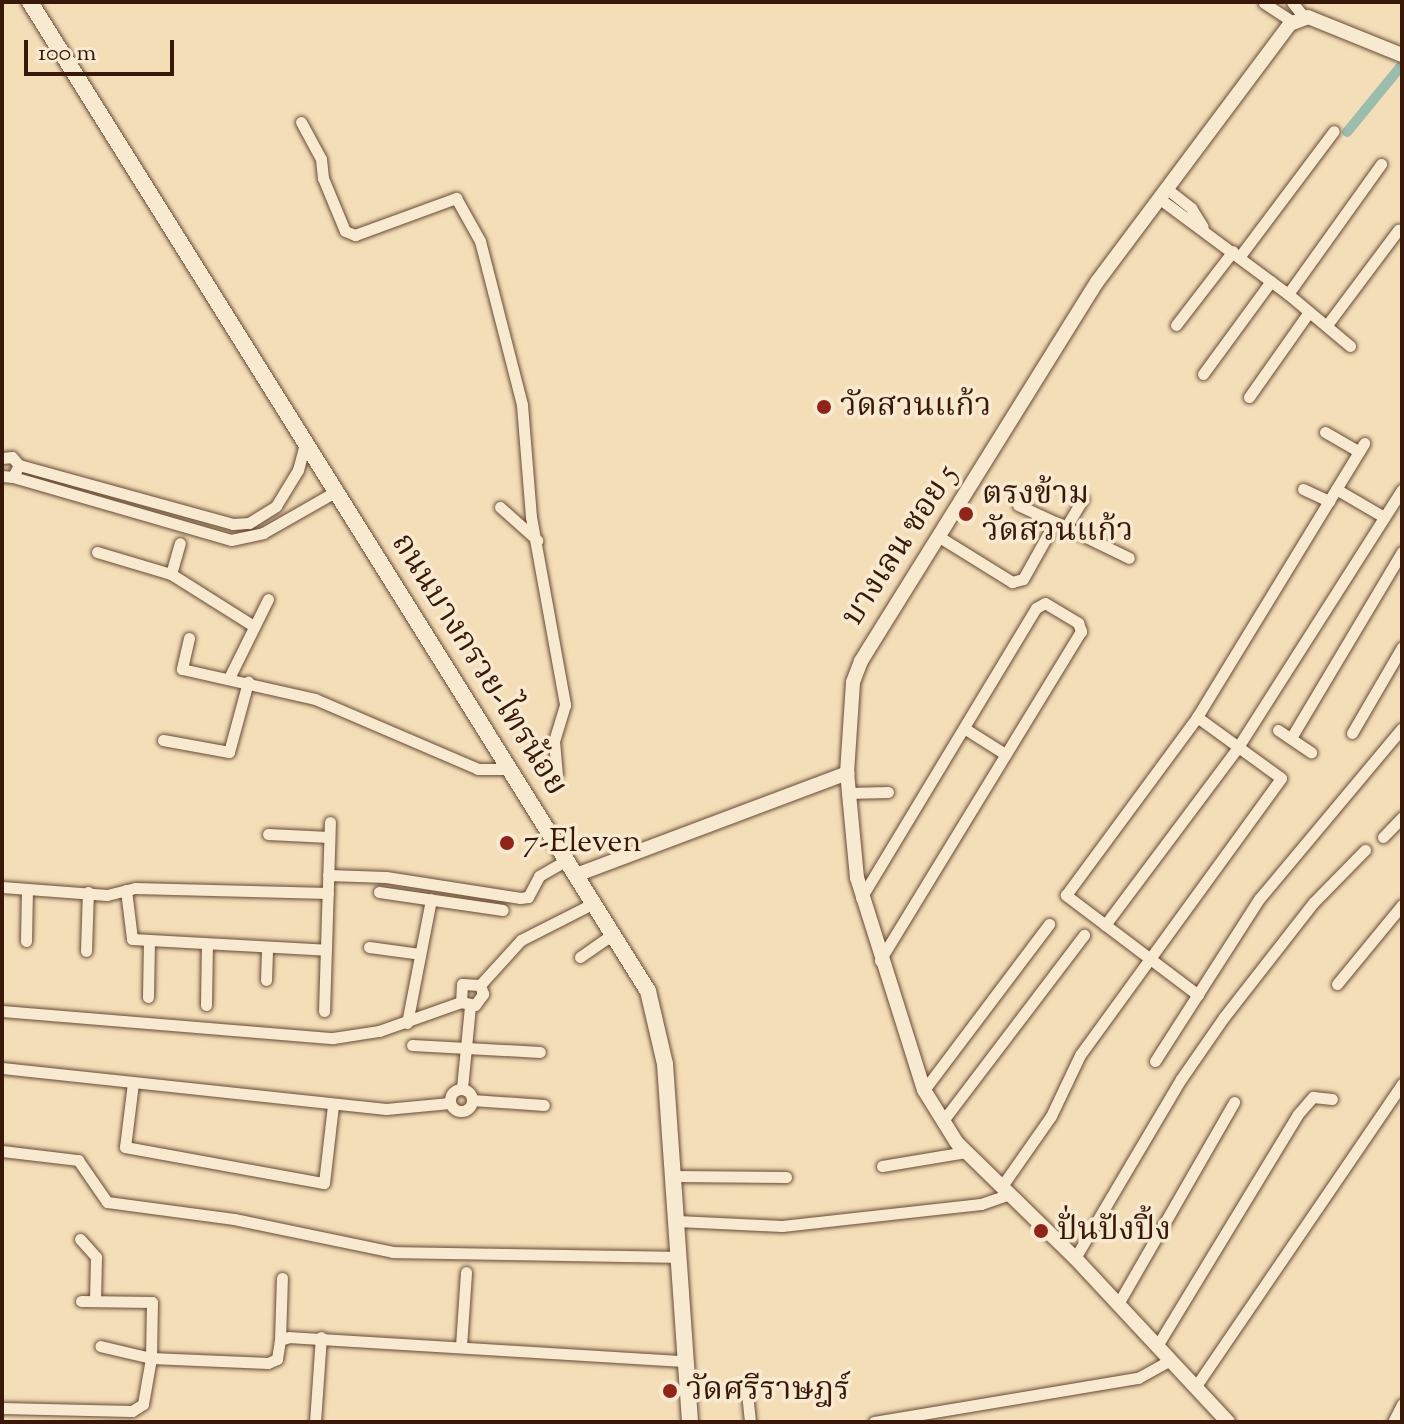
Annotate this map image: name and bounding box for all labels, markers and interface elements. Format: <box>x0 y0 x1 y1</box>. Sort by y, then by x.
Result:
scale bar <box>28 24 178 74</box>
text: 100 m <box>38 37 96 71</box>
place label: วัดสวนแก้ว <box>840 388 991 426</box>
marker: วัดสวนแก้ว <box>815 398 833 416</box>
street label: บางเลน ซอย 5 <box>835 458 967 634</box>
place label: ตรงข้าม วัดสวนแก้ว <box>982 477 1133 552</box>
marker: ตรงข้าม วัดสวนแก้ว <box>957 505 975 523</box>
street label: ถนนบางกรวย-ไทรน้อย <box>382 527 574 803</box>
place label: 7-Eleven <box>523 824 641 862</box>
marker: 7-Eleven <box>498 834 516 852</box>
place label: ปั่นปังปิ้ง <box>1057 1212 1171 1250</box>
marker: ปั่นปังปิ้ง <box>1032 1222 1050 1240</box>
place label: วัดศรีราษฎร์ <box>686 1372 850 1410</box>
marker: วัดศรีราษฎร์ <box>661 1382 679 1400</box>

